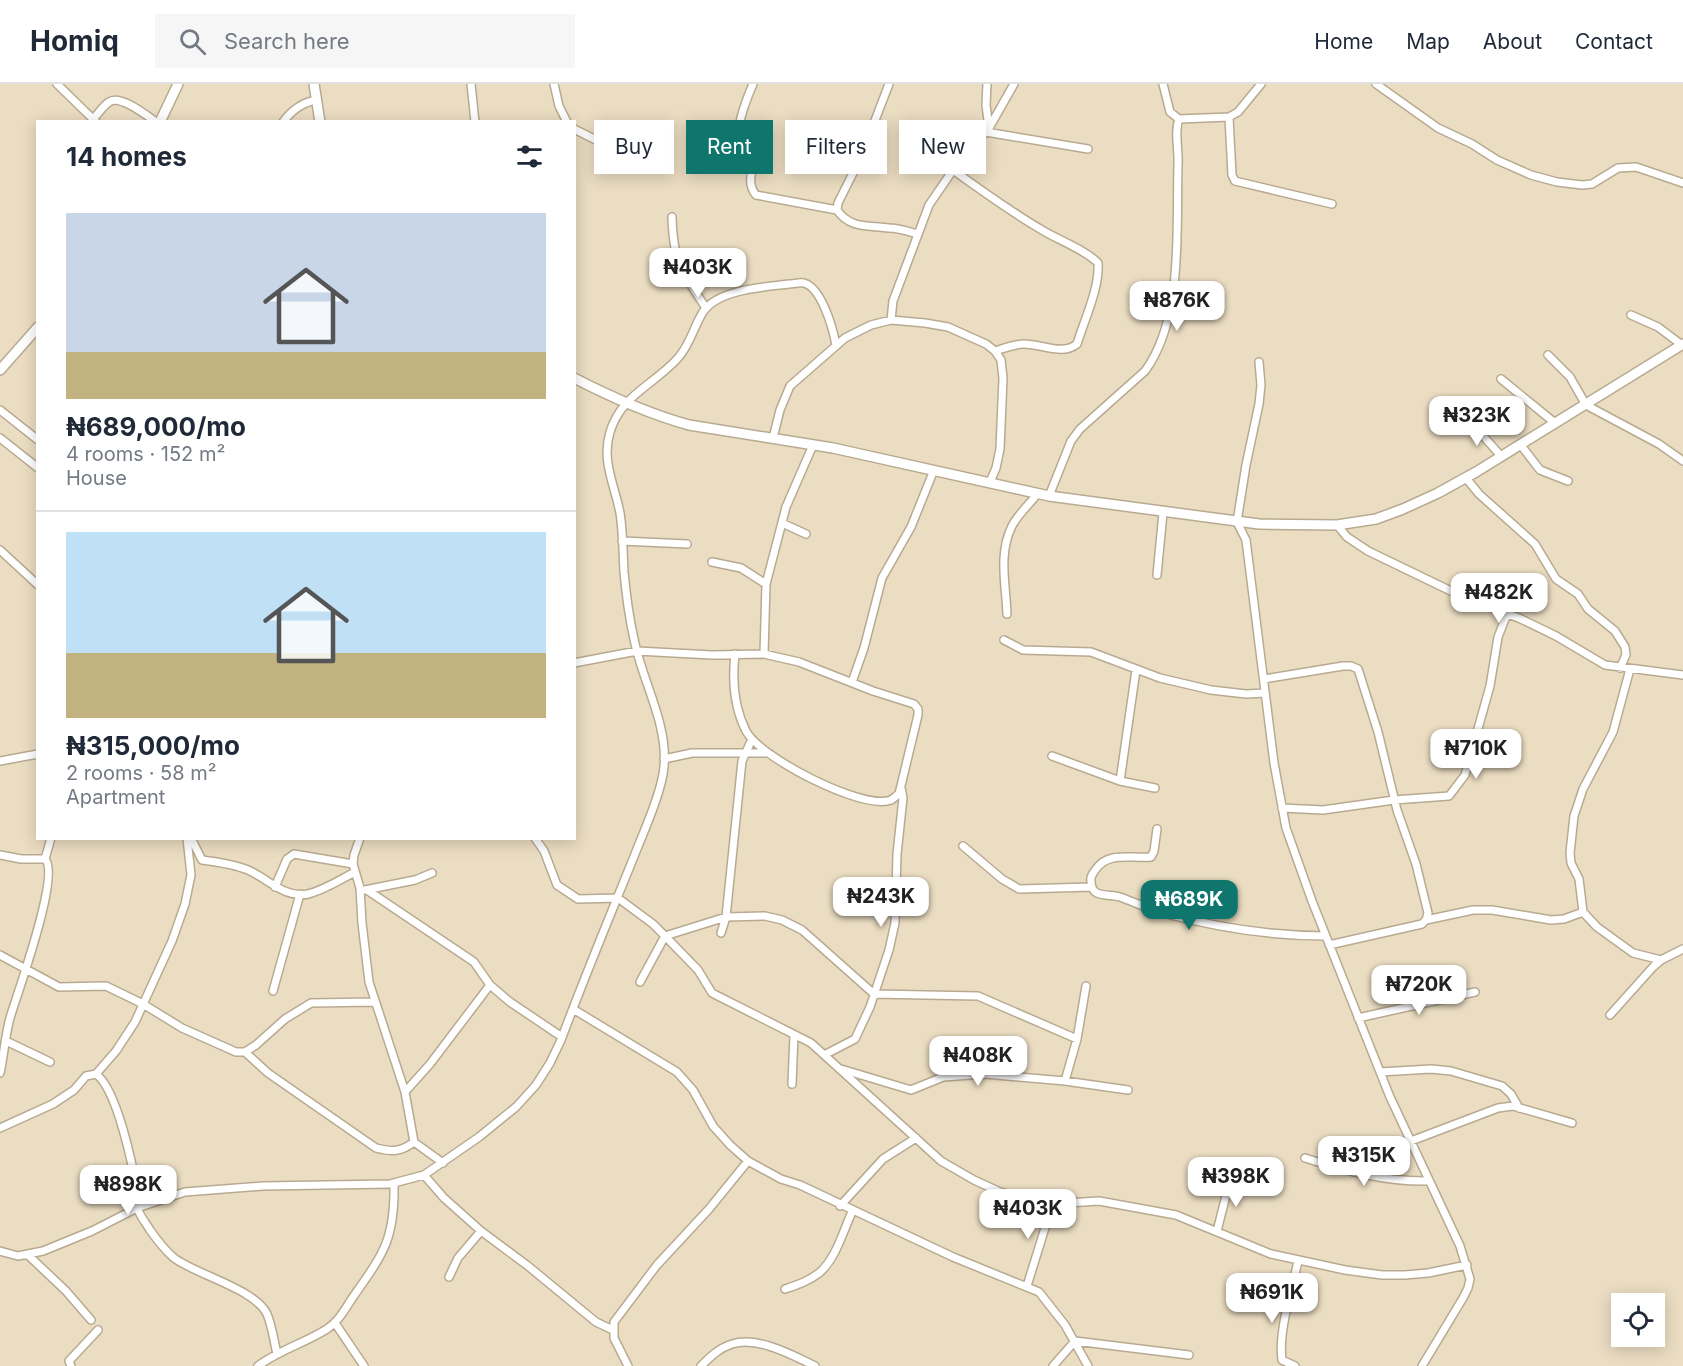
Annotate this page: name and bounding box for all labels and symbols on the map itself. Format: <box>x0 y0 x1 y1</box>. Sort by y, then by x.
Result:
pin: ₦403K <box>656 248 740 299</box>
pin: ₦876K <box>1135 281 1219 332</box>
pin: ₦323K <box>1435 396 1519 447</box>
pin: ₦482K <box>1457 573 1541 624</box>
pin: ₦710K <box>1434 729 1518 780</box>
pin: ₦243K <box>839 877 923 928</box>
pin: ₦689K <box>1147 880 1231 931</box>
pin: ₦720K <box>1377 965 1461 1016</box>
pin: ₦408K <box>936 1036 1020 1087</box>
pin: ₦315K <box>1322 1136 1406 1187</box>
pin: ₦398K <box>1194 1157 1278 1208</box>
pin: ₦898K <box>86 1165 170 1216</box>
pin: ₦403K <box>986 1189 1070 1240</box>
pin: ₦691K <box>1230 1273 1314 1324</box>

